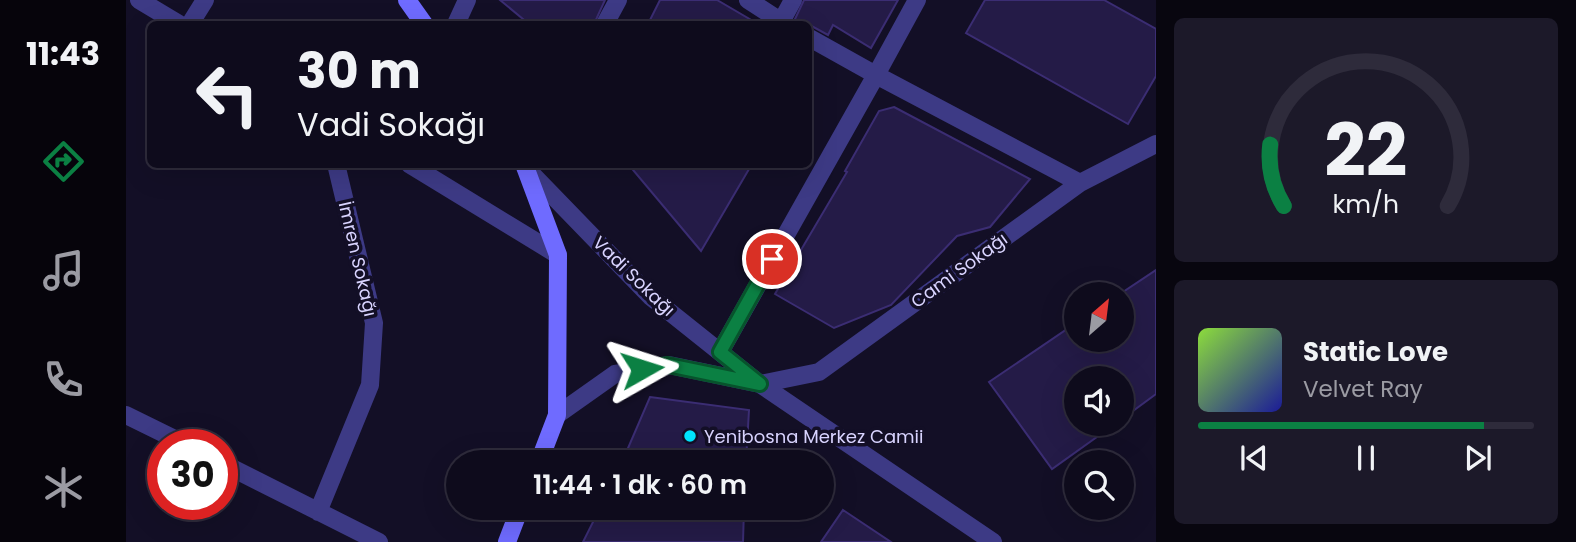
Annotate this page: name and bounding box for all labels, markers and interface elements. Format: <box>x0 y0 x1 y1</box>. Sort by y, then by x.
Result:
text: 11:43 <box>26 31 100 76</box>
text: 30 m <box>297 37 421 105</box>
icon: left <box>182 49 273 140</box>
text: 22 <box>1324 100 1408 201</box>
text: Vadi Sokağı <box>297 102 485 147</box>
icon: directions <box>39 137 88 186</box>
text: km/h <box>1333 187 1399 222</box>
street label: İmren Sokağı <box>333 199 383 319</box>
street label: Cami Sokağı <box>906 226 1012 314</box>
pin <box>742 229 802 289</box>
street label: Vadi Sokağı <box>587 230 681 322</box>
icon: arrive <box>753 240 791 278</box>
icon: music <box>39 246 88 295</box>
north arrow <box>1064 282 1134 352</box>
map controls <box>1064 282 1134 520</box>
position arrow <box>605 332 679 406</box>
text: Static Love <box>1303 334 1448 370</box>
icon: phone <box>39 355 88 404</box>
button: sound <box>1064 366 1134 436</box>
text: Velvet Ray <box>1303 373 1423 405</box>
place label: Yenibosna Merkez Camii <box>704 424 923 449</box>
marker: Yenibosna Merkez Camii <box>682 428 698 444</box>
speed limit sign: 30 <box>147 429 238 520</box>
icon: previous <box>1235 439 1273 477</box>
icon: pause <box>1347 439 1385 477</box>
icon: next <box>1459 439 1497 477</box>
button: search <box>1064 450 1134 520</box>
icon: climate <box>39 463 88 512</box>
text: 11:44 · 1 dk · 60 m <box>533 467 747 503</box>

